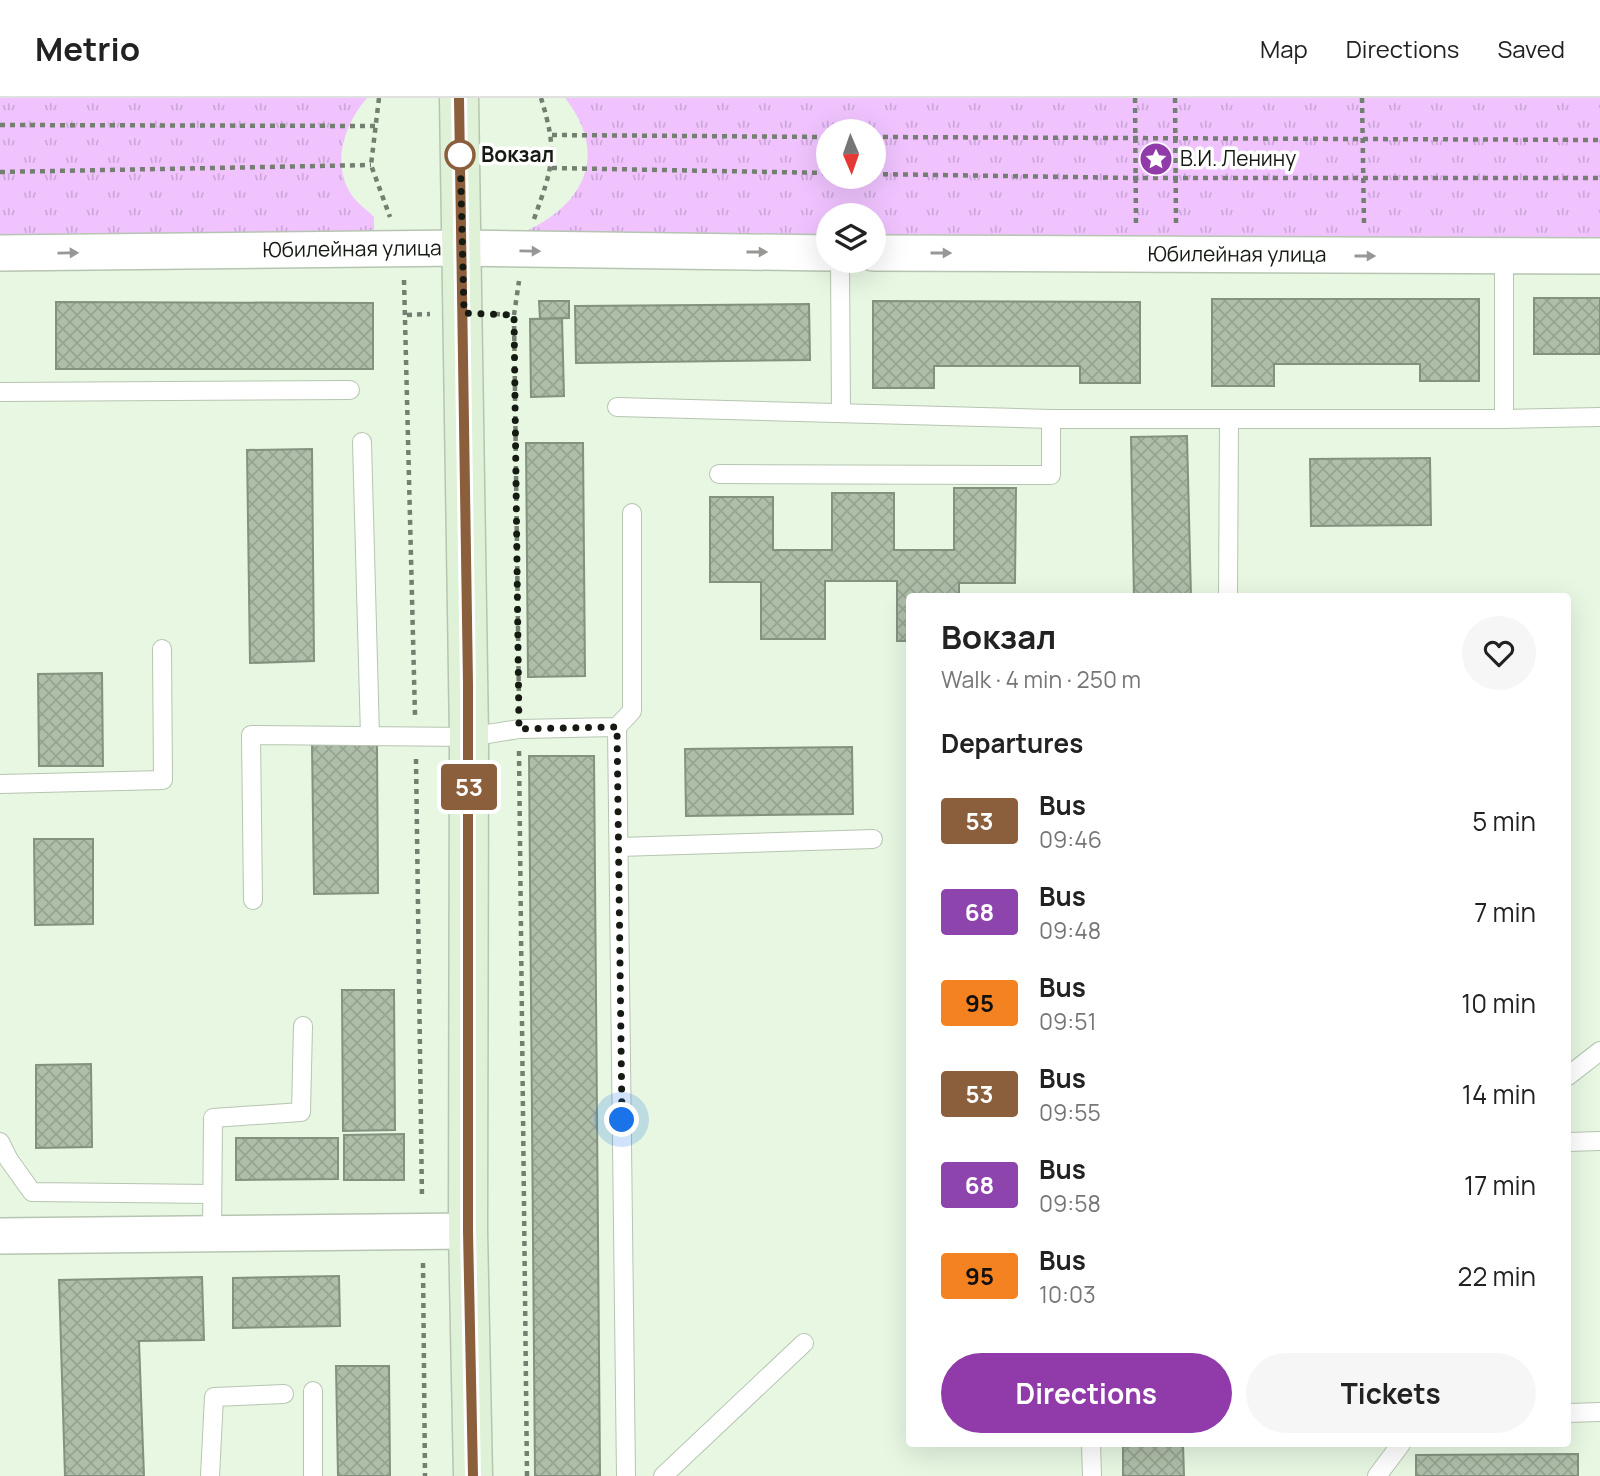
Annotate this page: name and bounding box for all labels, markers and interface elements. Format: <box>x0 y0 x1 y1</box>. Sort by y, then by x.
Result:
text: Metrio <box>35 26 140 71</box>
text: Map <box>1260 32 1308 65</box>
text: Directions <box>1346 32 1459 65</box>
text: Saved <box>1497 32 1565 65</box>
north arrow <box>816 119 886 189</box>
map controls <box>816 119 886 273</box>
marker: Вокзал <box>445 140 475 170</box>
place label: Вокзал <box>481 140 554 168</box>
place icon: В.И. Ленину <box>1137 140 1175 178</box>
place label: В.И. Ленину <box>1180 144 1296 172</box>
button: layers <box>816 203 886 273</box>
street label: Юбилейная улица <box>262 233 442 263</box>
street label: Юбилейная улица <box>1147 239 1327 268</box>
one-way arrow <box>519 245 541 256</box>
one-way arrow <box>746 246 768 258</box>
one-way arrow <box>57 247 79 258</box>
one-way arrow <box>931 248 953 259</box>
one-way arrow <box>1354 250 1376 262</box>
text: Вокзал <box>941 614 1056 659</box>
button: heart <box>1462 616 1536 690</box>
text: Walk · 4 min · 250 m <box>941 663 1141 695</box>
text: Departures <box>941 725 1083 761</box>
line badge: 53 <box>438 764 500 810</box>
text: 53 <box>455 770 483 803</box>
text: Bus <box>1039 787 1086 823</box>
text: 5 min <box>1472 803 1536 839</box>
text: 53 <box>965 804 994 837</box>
text: 09:46 <box>1039 823 1102 855</box>
text: Bus <box>1039 878 1086 914</box>
text: 7 min <box>1474 894 1536 930</box>
text: 68 <box>965 895 994 928</box>
text: 09:48 <box>1039 914 1101 946</box>
text: Bus <box>1039 969 1086 1005</box>
text: 10 min <box>1461 985 1536 1021</box>
text: 95 <box>965 986 994 1019</box>
text: 09:51 <box>1039 1005 1096 1037</box>
text: Bus <box>1039 1060 1086 1096</box>
text: 14 min <box>1462 1076 1536 1112</box>
text: 53 <box>965 1077 994 1110</box>
text: 09:55 <box>1039 1096 1101 1128</box>
your location <box>604 1102 639 1137</box>
text: Bus <box>1039 1151 1086 1187</box>
text: 17 min <box>1464 1167 1536 1203</box>
text: 68 <box>965 1168 994 1201</box>
text: 09:58 <box>1039 1187 1101 1219</box>
text: Bus <box>1039 1242 1086 1278</box>
text: 22 min <box>1458 1258 1536 1294</box>
text: 95 <box>965 1259 994 1292</box>
text: 10:03 <box>1039 1278 1096 1310</box>
button: Directions <box>941 1353 1232 1433</box>
button: Tickets <box>1246 1353 1536 1433</box>

